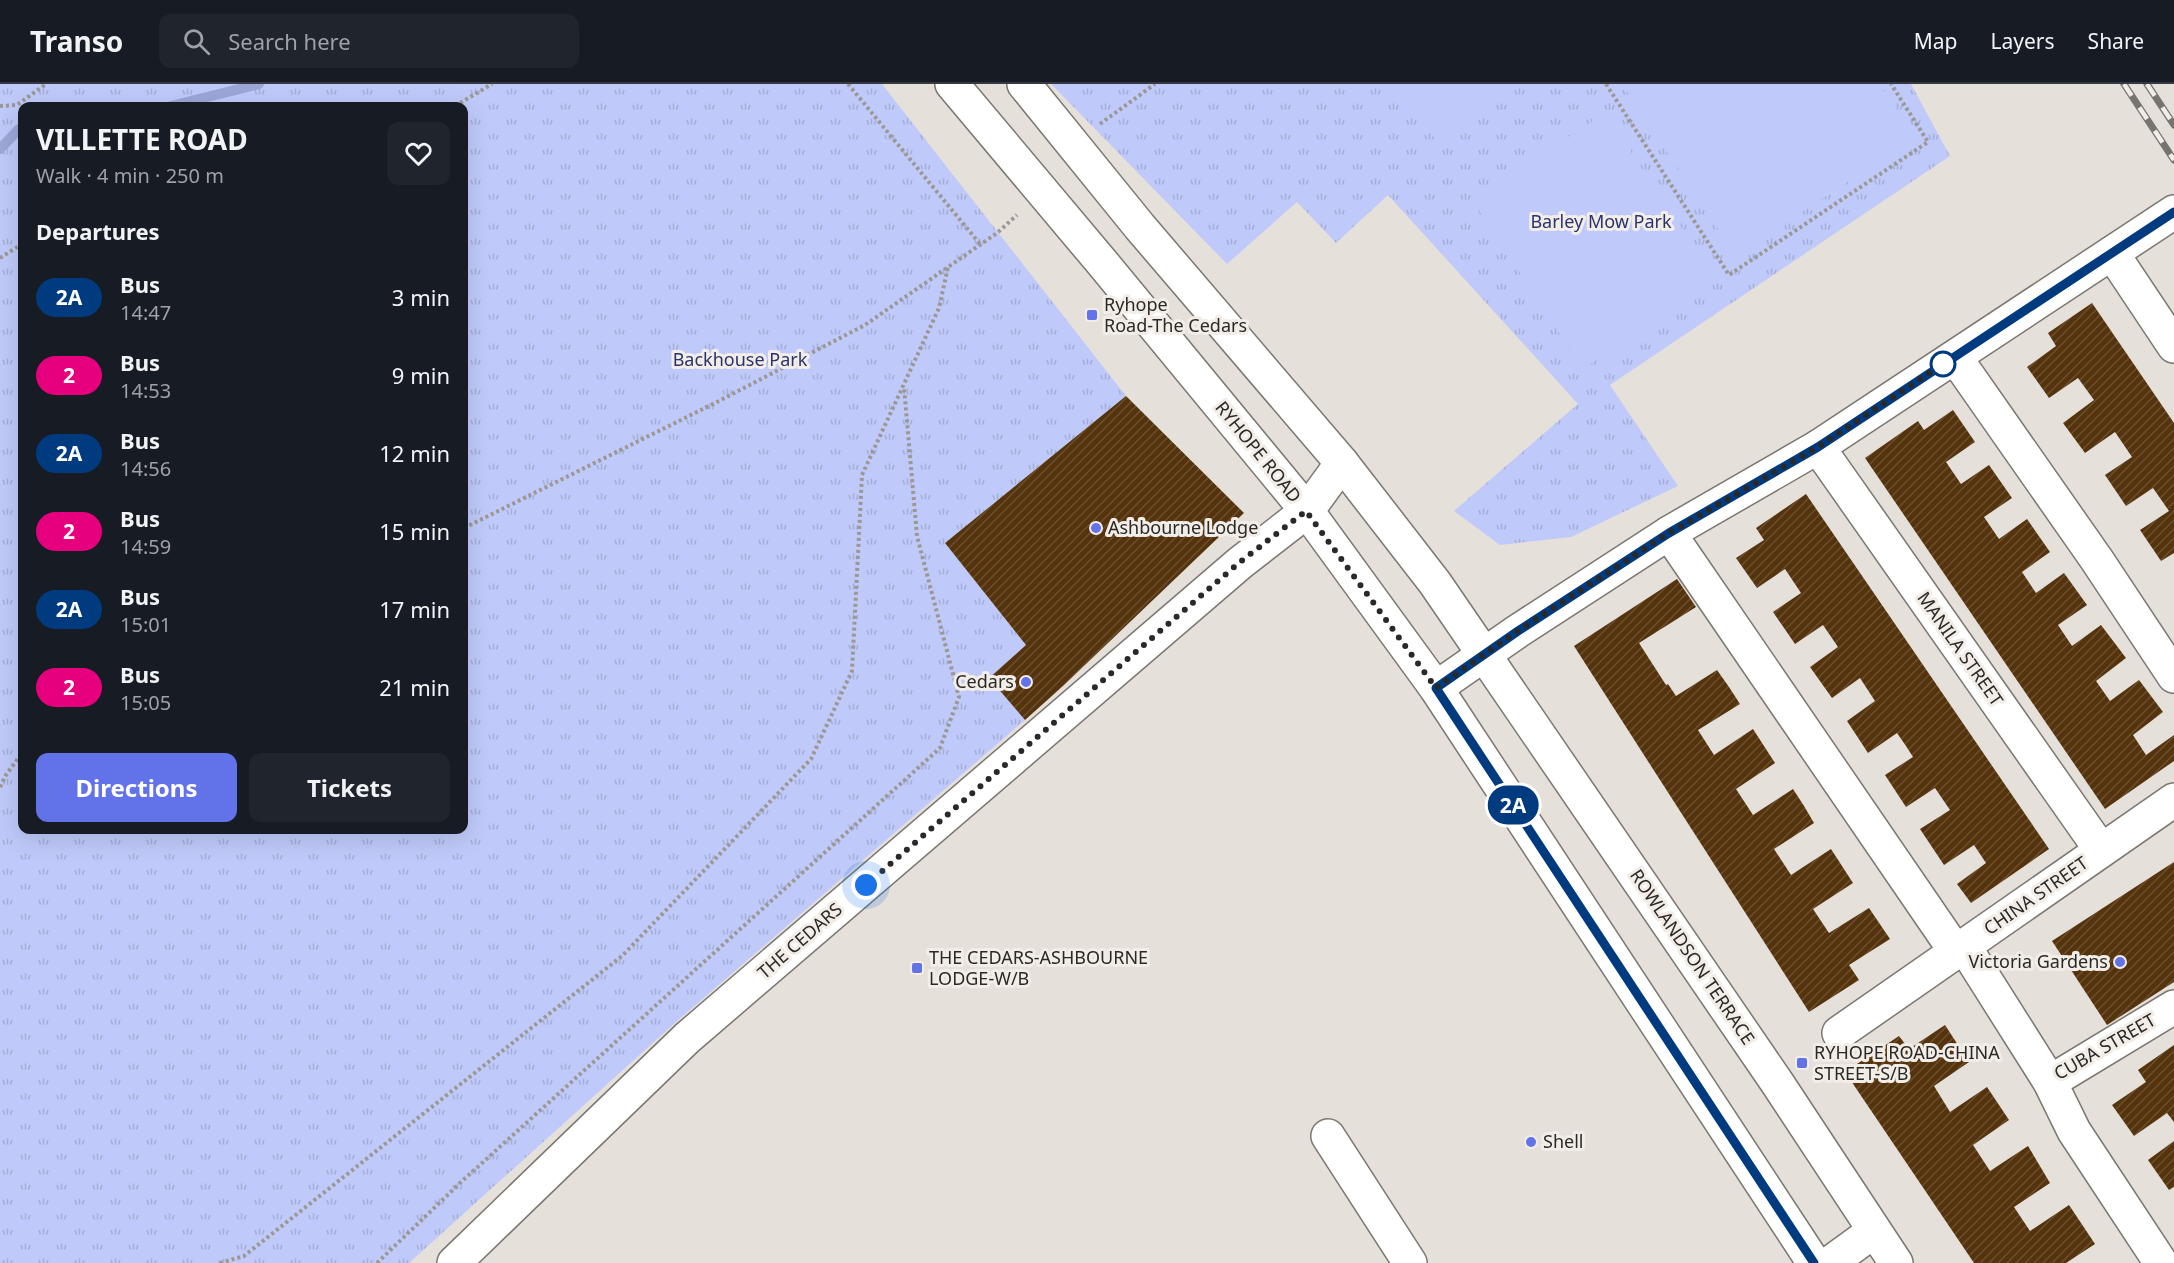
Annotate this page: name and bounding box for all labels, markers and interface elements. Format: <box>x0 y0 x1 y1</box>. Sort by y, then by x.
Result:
search box <box>159 14 579 68</box>
text: Transo <box>30 22 123 60</box>
icon: search <box>180 25 213 58</box>
text: Search here <box>228 26 351 56</box>
text: Map <box>1914 27 1958 55</box>
text: Layers <box>1991 27 2055 55</box>
text: Share <box>2088 27 2144 55</box>
text: VILLETTE ROAD <box>36 120 248 158</box>
button: heart <box>387 122 450 185</box>
text: Walk · 4 min · 250 m <box>36 162 224 189</box>
park label: Barley Mow Park <box>1530 209 1672 233</box>
text: Departures <box>36 216 160 246</box>
text: Bus <box>120 269 160 299</box>
text: 3 min <box>392 282 450 312</box>
text: 2A <box>56 283 82 311</box>
place label: Ryhope Road-The Cedars <box>1104 292 1247 337</box>
text: 14:47 <box>120 299 171 326</box>
marker: Ryhope Road-The Cedars <box>1085 308 1099 322</box>
text: Bus <box>120 347 160 377</box>
park label: Backhouse Park <box>673 347 808 371</box>
unlabelled marker <box>1930 351 1956 377</box>
text: 9 min <box>392 360 450 390</box>
text: 2 <box>63 361 75 389</box>
text: 14:53 <box>120 377 171 404</box>
street label: RYHOPE ROAD <box>1210 396 1307 507</box>
text: Bus <box>120 425 160 455</box>
text: 12 min <box>379 438 450 468</box>
text: 2A <box>56 439 82 467</box>
text: 14:56 <box>120 455 171 482</box>
text: Bus <box>120 503 160 533</box>
place label: Ashbourne Lodge <box>1108 515 1258 539</box>
text: 15 min <box>379 516 450 546</box>
text: 2 <box>63 517 75 545</box>
marker: Ashbourne Lodge <box>1089 521 1103 535</box>
text: 14:59 <box>120 533 171 560</box>
text: Bus <box>120 581 160 611</box>
street label: MANILA STREET <box>1912 587 2009 710</box>
text: 17 min <box>379 594 450 624</box>
text: 2A <box>56 595 82 623</box>
text: 15:01 <box>120 611 171 638</box>
text: Bus <box>120 659 160 689</box>
place label: Cedars <box>955 669 1014 693</box>
text: 21 min <box>379 672 450 702</box>
text: 2 <box>63 673 75 701</box>
marker: Cedars <box>1019 675 1033 689</box>
text: 15:05 <box>120 689 171 716</box>
button: Directions <box>36 753 237 822</box>
button: Tickets <box>249 753 450 822</box>
line badge: 2A <box>1486 786 1540 824</box>
text: 2A <box>1500 791 1526 819</box>
street label: CHINA STREET <box>1979 850 2092 940</box>
street label: ROWLANDSON TERRACE <box>1625 864 1761 1049</box>
your location <box>851 870 881 900</box>
street label: THE CEDARS <box>752 897 847 984</box>
place label: THE CEDARS-ASHBOURNE LODGE-W/B <box>929 945 1148 990</box>
place label: Victoria Gardens <box>1968 949 2108 973</box>
marker: Victoria Gardens <box>2113 955 2127 969</box>
marker: THE CEDARS-ASHBOURNE LODGE-W/B <box>910 961 924 975</box>
street label: CUBA STREET <box>2049 1007 2160 1085</box>
place label: RYHOPE ROAD-CHINA STREET-S/B <box>1814 1040 2000 1085</box>
marker: RYHOPE ROAD-CHINA STREET-S/B <box>1795 1056 1809 1070</box>
place label: Shell <box>1543 1129 1583 1153</box>
marker: Shell <box>1524 1135 1538 1149</box>

